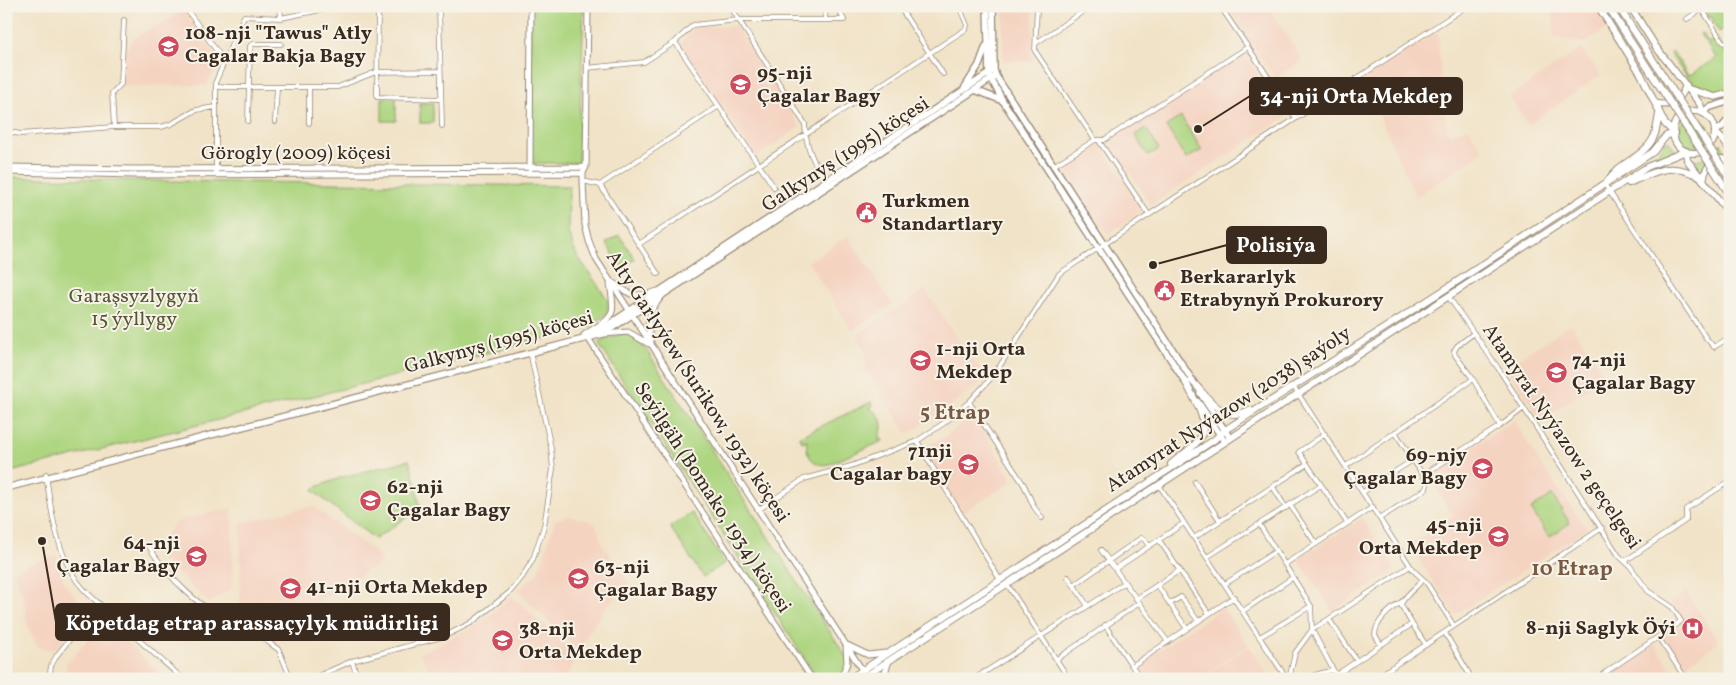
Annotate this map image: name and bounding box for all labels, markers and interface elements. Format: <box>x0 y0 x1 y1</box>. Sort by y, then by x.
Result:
place label: 108-nji "Tawus" Atly Cagalar Bakja Bagy <box>185 20 372 71</box>
school or university icon: 108-nji "Tawus" Atly Cagalar Bakja Bagy <box>157 34 181 58</box>
place label: 95-nji Çagalar Bagy <box>757 60 880 111</box>
school or university icon: 95-nji Çagalar Bagy <box>729 73 753 97</box>
callout: 34-nji Orta Mekdep <box>1250 78 1462 114</box>
text: 34-nji Orta Mekdep <box>1260 83 1452 112</box>
street label: Galkynyş (1995) köçesi <box>757 90 935 220</box>
street label: Görogly (2009) köçesi <box>201 140 391 168</box>
place label: Turkmen Standartlary <box>882 188 1003 239</box>
public building icon: Turkmen Standartlary <box>854 201 878 225</box>
callout: Polisiýa <box>1227 227 1326 263</box>
text: Polisiýa <box>1236 232 1316 261</box>
street label: Alty Garlyýew (Surikow, 1932) köçesi <box>598 246 796 528</box>
place label: Berkararlyk Etrabynyň Prokurory <box>1180 264 1384 315</box>
public building icon: Berkararlyk Etrabynyň Prokurory <box>1152 278 1176 302</box>
park label: Garaşsyzlygyň 15 ýyllygy <box>69 283 199 334</box>
street label: Galkynyş (1995) köçesi <box>401 304 597 382</box>
street label: Atamyrat Nyýazow 2 geçelgesi <box>1475 319 1647 555</box>
street label: Atamyrat Nyýazow (2038) şaýoly <box>1101 320 1357 500</box>
place label: 1-nji Orta Mekdep <box>936 336 1026 387</box>
place label: 74-nji Çagalar Bagy <box>1572 347 1695 398</box>
school or university icon: 1-nji Orta Mekdep <box>908 349 932 373</box>
school or university icon: 74-nji Çagalar Bagy <box>1544 360 1568 384</box>
street label: Seýilgäh (Bomako, 1934) köçesi <box>627 377 797 619</box>
district label: 5 Etrap <box>920 399 990 428</box>
place label: 71nji Cagalar bagy <box>830 438 952 489</box>
place label: 69-njy Çagalar Bagy <box>1344 442 1467 493</box>
school or university icon: 71nji Cagalar bagy <box>956 452 980 476</box>
school or university icon: 69-njy Çagalar Bagy <box>1471 456 1495 480</box>
place label: 62-nji Çagalar Bagy <box>387 474 510 525</box>
school or university icon: 62-nji Çagalar Bagy <box>359 488 383 512</box>
place label: 45-nji Orta Mekdep <box>1359 512 1482 563</box>
school or university icon: 45-nji Orta Mekdep <box>1486 525 1510 549</box>
place label: 64-nji Çagalar Bagy <box>57 530 180 581</box>
school or university icon: 64-nji Çagalar Bagy <box>184 544 208 568</box>
place label: 63-nji Çagalar Bagy <box>594 554 717 605</box>
district label: 10 Etrap <box>1531 555 1613 584</box>
school or university icon: 63-nji Çagalar Bagy <box>566 567 590 591</box>
place label: 41-nji Orta Mekdep <box>306 574 488 602</box>
school or university icon: 41-nji Orta Mekdep <box>278 576 302 600</box>
callout: Köpetdag etrap arassaçylyk müdirligi <box>56 604 449 640</box>
text: Köpetdag etrap arassaçylyk müdirligi <box>65 610 439 639</box>
place label: 8-nji Saglyk Öýi <box>1526 615 1676 643</box>
place label: 38-nji Orta Mekdep <box>519 616 642 667</box>
hospital icon: 8-nji Saglyk Öýi <box>1680 617 1704 641</box>
school or university icon: 38-nji Orta Mekdep <box>491 629 515 653</box>

